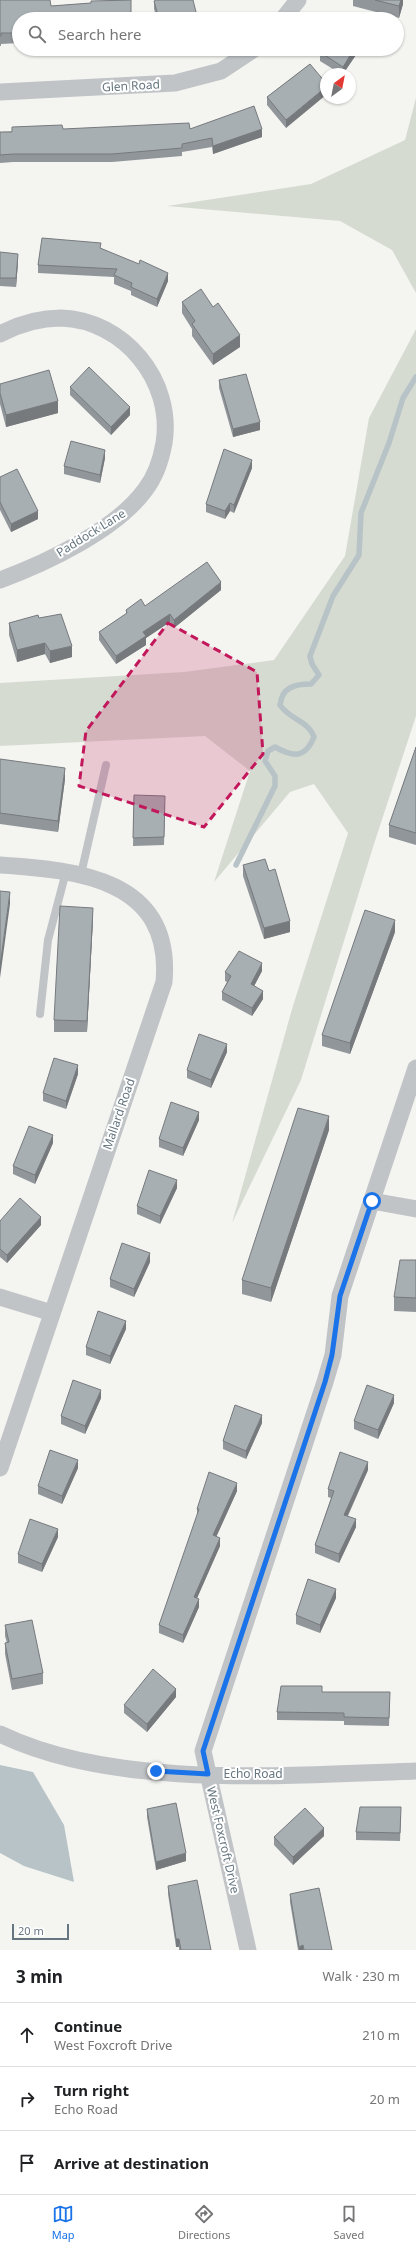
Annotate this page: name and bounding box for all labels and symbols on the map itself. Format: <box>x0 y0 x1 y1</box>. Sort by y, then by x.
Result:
north arrow <box>320 68 356 104</box>
street label: Glen Road <box>102 75 160 96</box>
street label: Paddock Lane <box>53 504 129 561</box>
street label: Mallard Road <box>98 1076 139 1152</box>
route start <box>363 1192 381 1210</box>
route end <box>147 1762 165 1780</box>
street label: Echo Road <box>223 1765 283 1782</box>
street label: West Foxcroft Drive <box>203 1785 244 1895</box>
scale bar <box>12 1922 69 1941</box>

